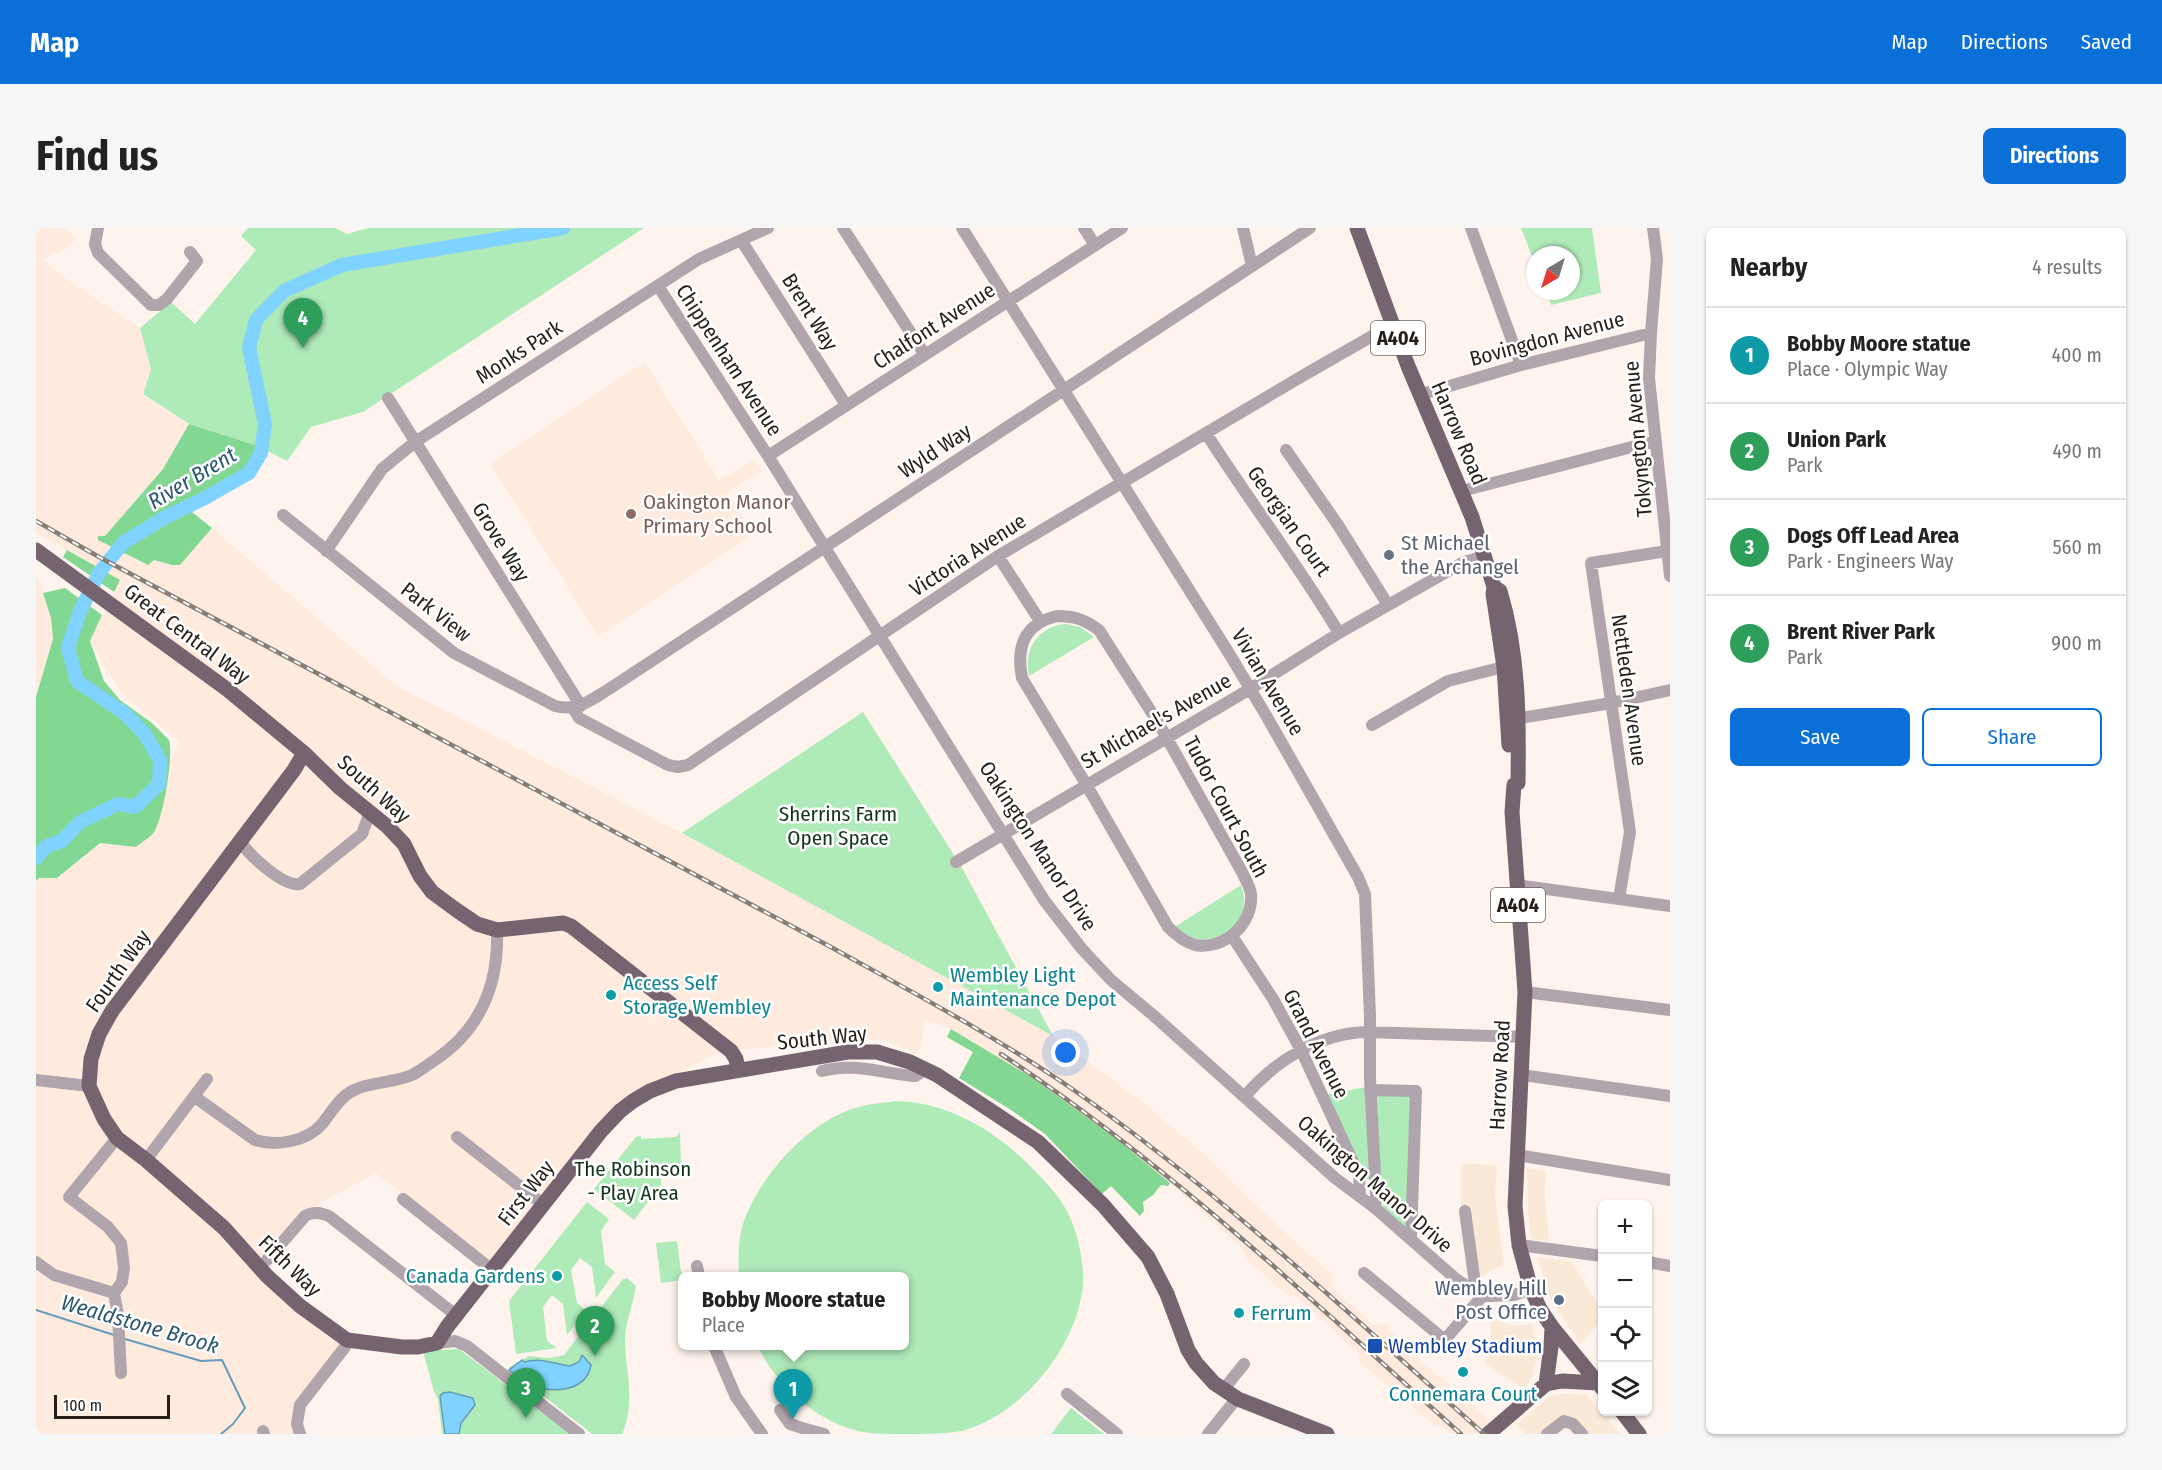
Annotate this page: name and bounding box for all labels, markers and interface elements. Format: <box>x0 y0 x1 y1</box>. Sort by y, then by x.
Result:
text: Map <box>30 26 79 59</box>
text: Map <box>1891 29 1928 55</box>
text: Directions <box>1961 29 2048 55</box>
text: Saved <box>2081 29 2132 55</box>
button: Directions <box>1983 128 2126 184</box>
text: Find us <box>36 131 158 181</box>
north arrow <box>1526 246 1580 300</box>
text: Nearby <box>1730 252 1807 283</box>
text: 4 results <box>2032 255 2102 279</box>
street label: Brent Way <box>776 269 844 356</box>
street label: Chalfont Avenue <box>868 277 1000 375</box>
street label: Chippenham Avenue <box>670 279 788 441</box>
pin: 4 <box>284 298 322 348</box>
street label: Bovingdon Avenue <box>1467 306 1627 372</box>
street label: Monks Park <box>471 314 567 390</box>
road number: A404 <box>1371 321 1425 355</box>
text: Bobby Moore statue <box>1787 330 1971 357</box>
text: 1 <box>1745 343 1754 367</box>
text: 400 m <box>2051 343 2102 367</box>
text: Place · Olympic Way <box>1787 357 1948 381</box>
street label: Tokyngton Avenue <box>1618 360 1658 518</box>
street label: Harrow Road <box>1425 377 1493 489</box>
street label: Wyld Way <box>894 418 977 484</box>
text: Union Park <box>1787 426 1886 453</box>
text: 2 <box>1745 439 1754 463</box>
text: 490 m <box>2052 439 2102 463</box>
water label: River Brent <box>143 441 242 515</box>
text: Park <box>1787 453 1823 477</box>
street label: Georgian Court <box>1242 461 1337 581</box>
place label: Oakington Manor Primary School <box>643 489 791 539</box>
street label: Grove Way <box>466 497 536 587</box>
marker: Oakington Manor Primary School <box>624 507 638 521</box>
street label: Victoria Avenue <box>905 508 1031 602</box>
text: Dogs Off Lead Area <box>1787 522 1959 549</box>
place label: St Michael the Archangel <box>1401 530 1519 580</box>
text: 3 <box>1745 535 1754 559</box>
text: 560 m <box>2052 535 2102 559</box>
marker: St Michael the Archangel <box>1382 548 1396 562</box>
text: Park · Engineers Way <box>1787 549 1953 573</box>
street label: Park View <box>396 576 477 648</box>
street label: Great Central Way <box>119 578 256 690</box>
street label: Nettleden Avenue <box>1605 612 1653 768</box>
text: Brent River Park <box>1787 618 1935 645</box>
street label: Vivian Avenue <box>1226 624 1310 740</box>
text: 4 <box>1744 631 1755 655</box>
text: 900 m <box>2051 631 2102 655</box>
text: Park <box>1787 645 1823 669</box>
street label: St Michael's Avenue <box>1076 667 1236 775</box>
button: Save <box>1730 708 1910 766</box>
button: Share <box>1922 708 2102 766</box>
street label: Tudor Court South <box>1178 732 1274 882</box>
street label: South Way <box>332 749 417 829</box>
street label: Oakington Manor Drive <box>973 756 1103 936</box>
park label: Sherrins Farm Open Space <box>779 801 897 851</box>
road number: A404 <box>1491 888 1545 922</box>
street label: Fourth Way <box>80 924 156 1017</box>
place label: Wembley Light Maintenance Depot <box>950 962 1117 1012</box>
place label: Access Self Storage Wembley <box>623 970 772 1020</box>
marker: Wembley Light Maintenance Depot <box>931 980 945 994</box>
street label: Grand Avenue <box>1277 985 1355 1103</box>
marker: Access Self Storage Wembley <box>604 988 618 1002</box>
street label: Harrow Road <box>1484 1019 1516 1131</box>
street label: South Way <box>776 1020 869 1056</box>
your location <box>1051 1038 1080 1067</box>
street label: Oakington Manor Drive <box>1292 1110 1458 1258</box>
street label: First Way <box>492 1155 560 1231</box>
park label: The Robinson - Play Area <box>575 1156 691 1206</box>
map controls <box>1598 1200 1652 1416</box>
button: + <box>1598 1200 1652 1254</box>
street label: Fifth Way <box>253 1230 327 1303</box>
button: − <box>1598 1254 1652 1308</box>
place label: Canada Gardens <box>406 1263 545 1289</box>
marker: Canada Gardens <box>550 1269 564 1283</box>
popup <box>678 1272 909 1350</box>
place label: Wembley Hill Post Office <box>1435 1275 1547 1325</box>
text: Bobby Moore statue <box>702 1286 885 1313</box>
water label: Wealdstone Brook <box>58 1289 222 1359</box>
marker: Wembley Hill Post Office <box>1552 1293 1566 1307</box>
place label: Ferrum <box>1251 1300 1312 1326</box>
pin: 2 <box>576 1306 614 1356</box>
marker: Ferrum <box>1232 1306 1246 1320</box>
button: locate <box>1598 1308 1652 1362</box>
text: Place <box>702 1313 745 1337</box>
place label: Wembley Stadium <box>1388 1333 1542 1359</box>
marker: Wembley Stadium <box>1366 1337 1384 1355</box>
button: layers <box>1598 1362 1652 1416</box>
marker: Connemara Court <box>1456 1365 1470 1379</box>
pin: 3 <box>506 1368 546 1418</box>
pin: 1 <box>774 1370 813 1419</box>
place label: Connemara Court <box>1389 1381 1537 1407</box>
scale bar <box>54 1392 170 1420</box>
text: 100 m <box>63 1396 102 1415</box>

